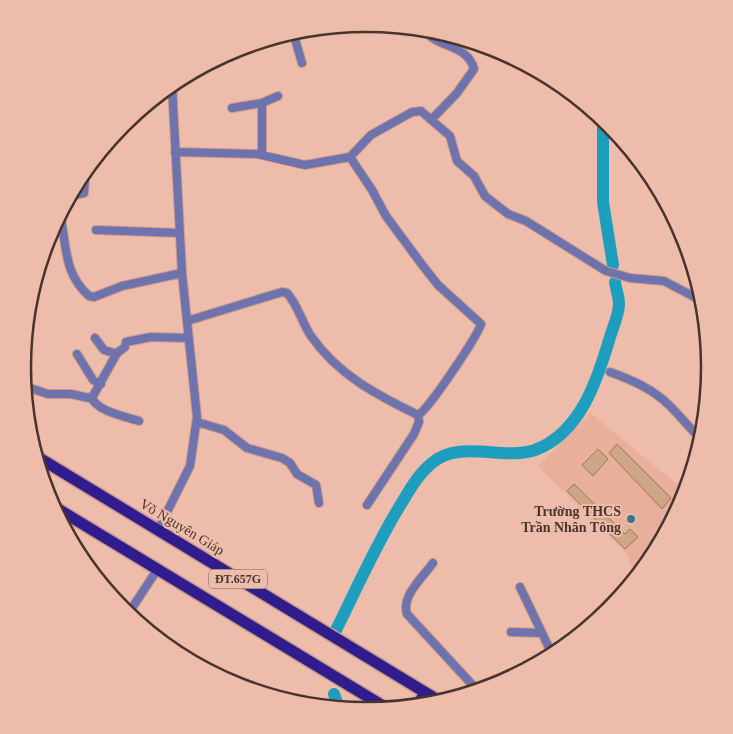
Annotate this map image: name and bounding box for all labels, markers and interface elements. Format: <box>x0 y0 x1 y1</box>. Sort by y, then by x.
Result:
street label: Võ Nguyên Giáp <box>137 496 227 558</box>
place label: Trường THCS Trần Nhân Tông <box>521 504 621 535</box>
marker: Trường THCS Trần Nhân Tông <box>625 513 637 525</box>
road number: ĐT.657G <box>209 570 267 588</box>

